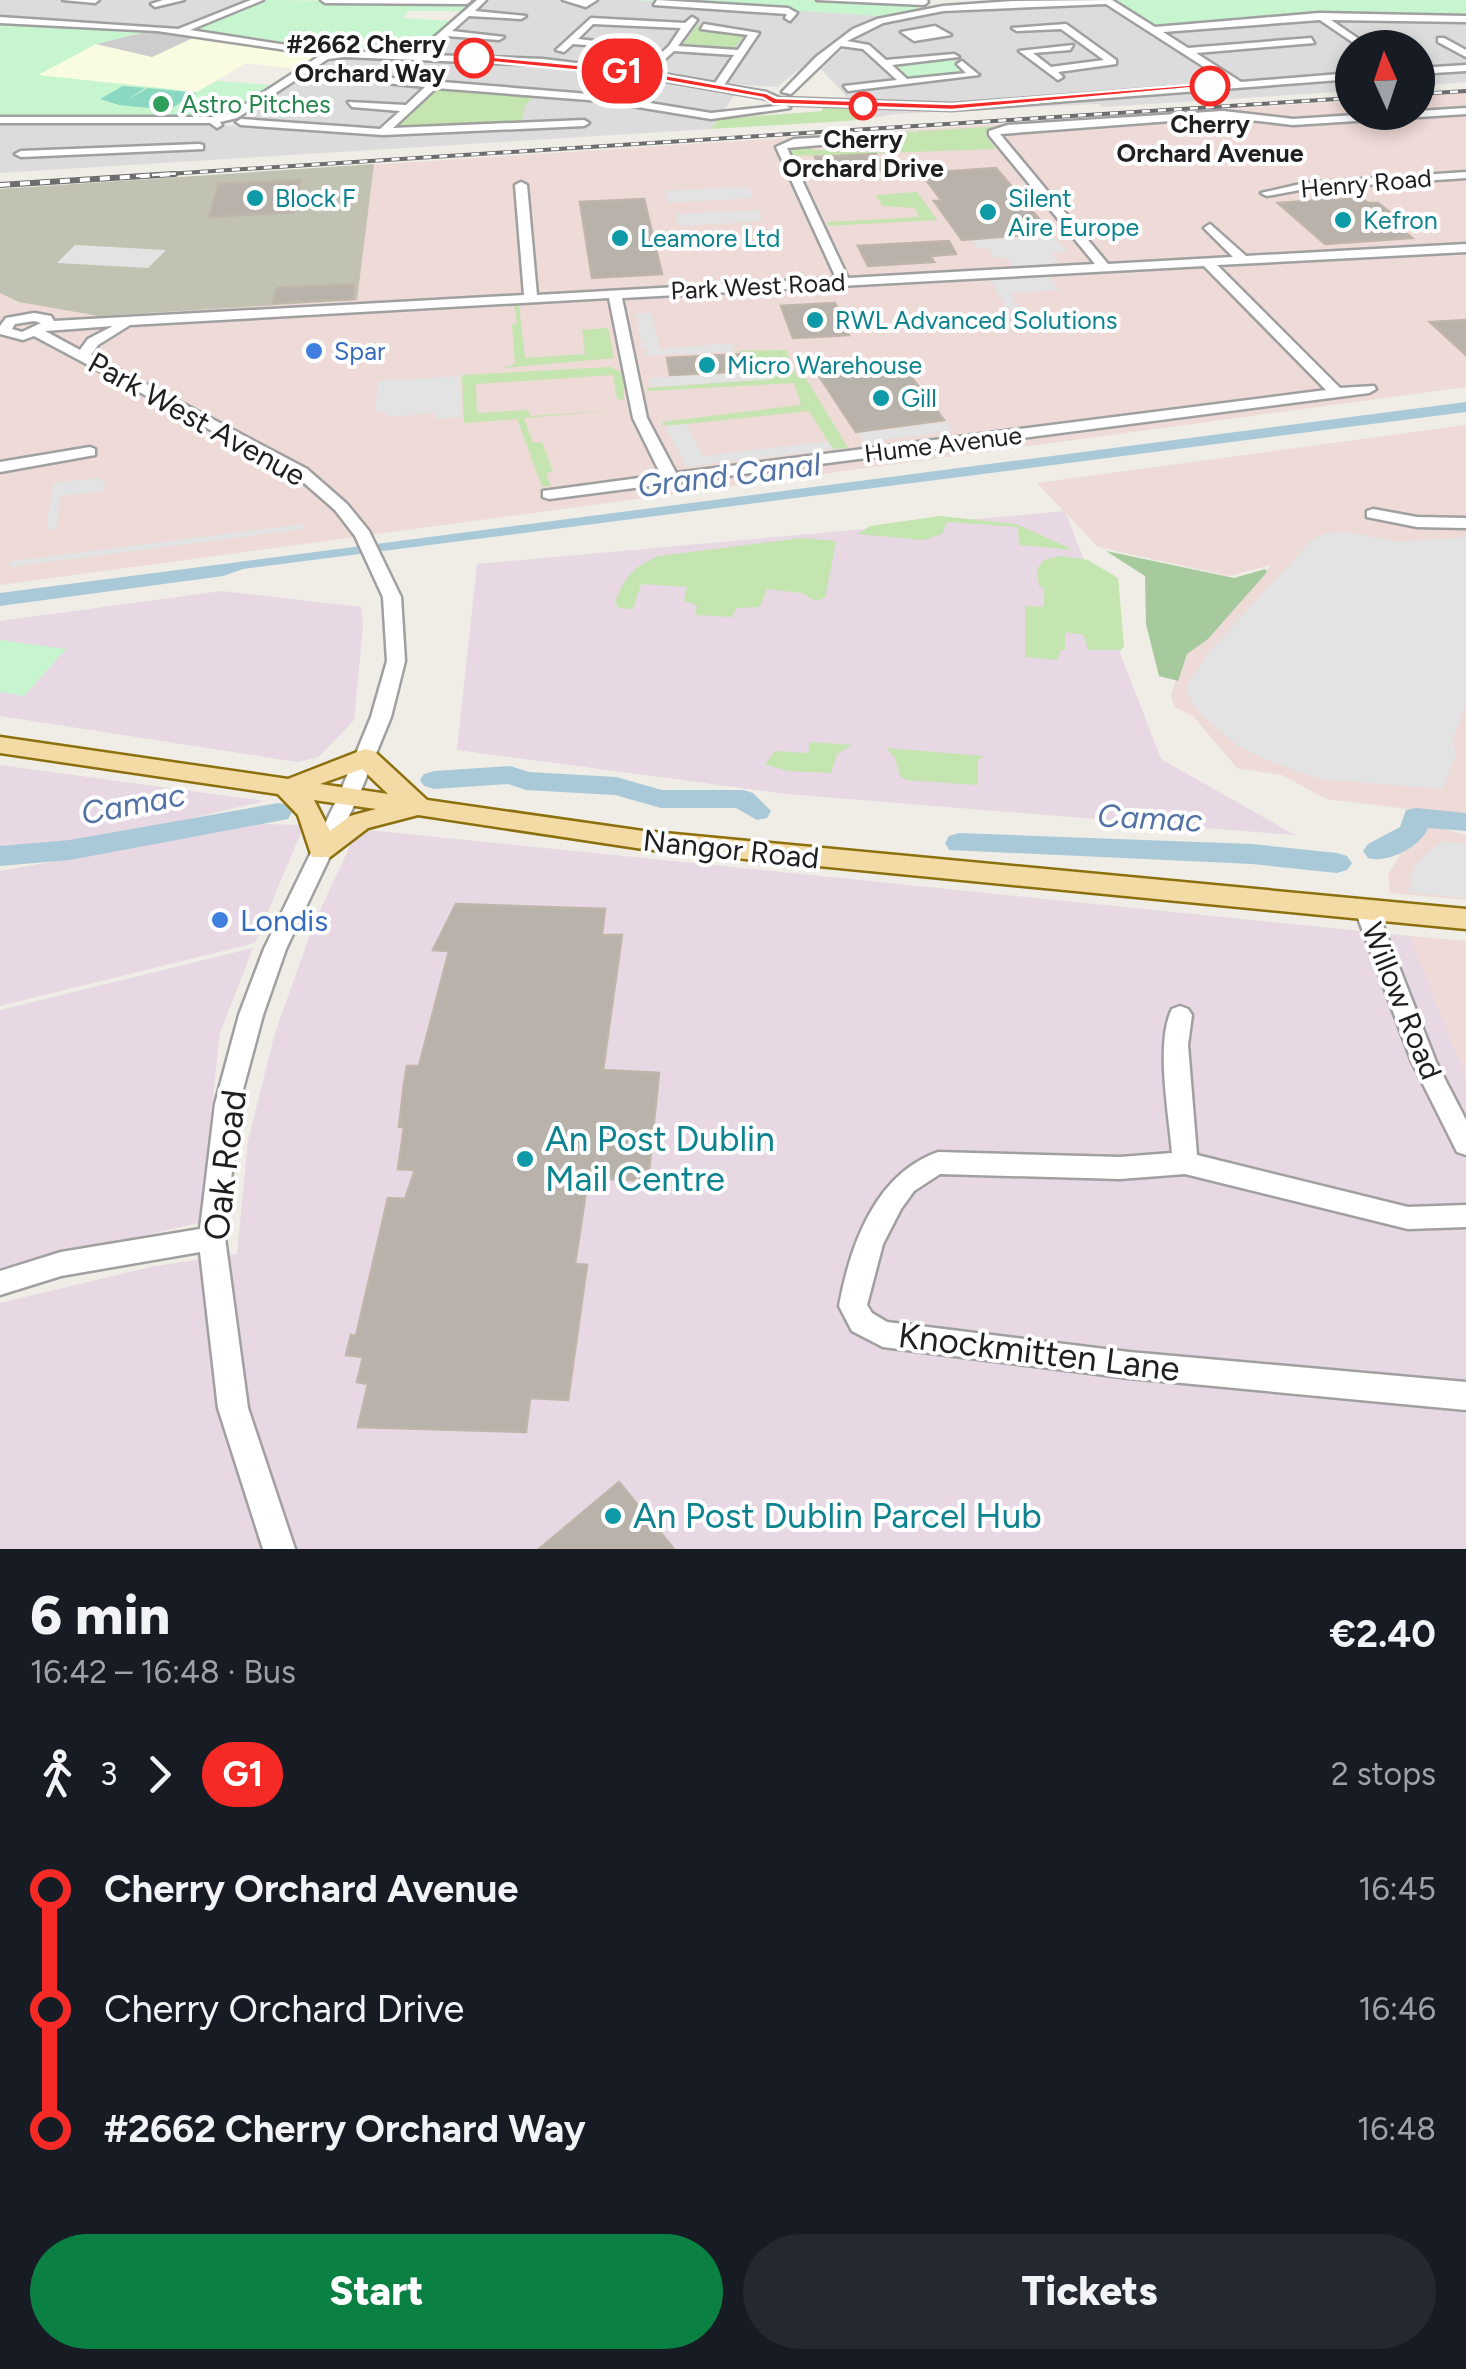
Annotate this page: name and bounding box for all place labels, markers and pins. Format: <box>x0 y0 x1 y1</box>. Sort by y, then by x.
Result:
place label: #2662 Cherry Orchard Way <box>287 29 447 88</box>
marker: #2662 Cherry Orchard Way <box>455 39 493 77</box>
marker: Cherry Orchard Avenue <box>1191 67 1229 105</box>
place label: Astro Pitches <box>181 89 331 119</box>
marker: Astro Pitches <box>150 93 172 115</box>
marker: Cherry Orchard Drive <box>850 93 876 119</box>
place label: Cherry Orchard Avenue <box>1116 109 1304 168</box>
place label: Cherry Orchard Drive <box>782 124 944 183</box>
place label: Block F <box>275 183 356 213</box>
place label: Silent Aire Europe <box>1008 183 1139 242</box>
marker: Block F <box>244 187 266 209</box>
marker: Silent Aire Europe <box>977 201 999 223</box>
place label: Kefron <box>1363 205 1438 235</box>
marker: Kefron <box>1332 209 1354 231</box>
place label: Leamore Ltd <box>640 223 781 253</box>
marker: Leamore Ltd <box>609 227 631 249</box>
place label: RWL Advanced Solutions <box>835 305 1117 335</box>
marker: RWL Advanced Solutions <box>804 309 826 331</box>
place label: Spar <box>334 336 386 366</box>
marker: Spar <box>303 340 325 362</box>
place label: Micro Warehouse <box>727 350 922 380</box>
marker: Micro Warehouse <box>696 354 718 376</box>
place label: Gill <box>901 383 937 413</box>
marker: Gill <box>870 387 892 409</box>
place label: Londis <box>240 902 328 939</box>
marker: Londis <box>209 909 231 931</box>
place label: An Post Dublin Mail Centre <box>545 1118 775 1200</box>
marker: An Post Dublin Mail Centre <box>514 1148 536 1170</box>
place label: An Post Dublin Parcel Hub <box>633 1495 1042 1537</box>
marker: An Post Dublin Parcel Hub <box>602 1505 624 1527</box>

